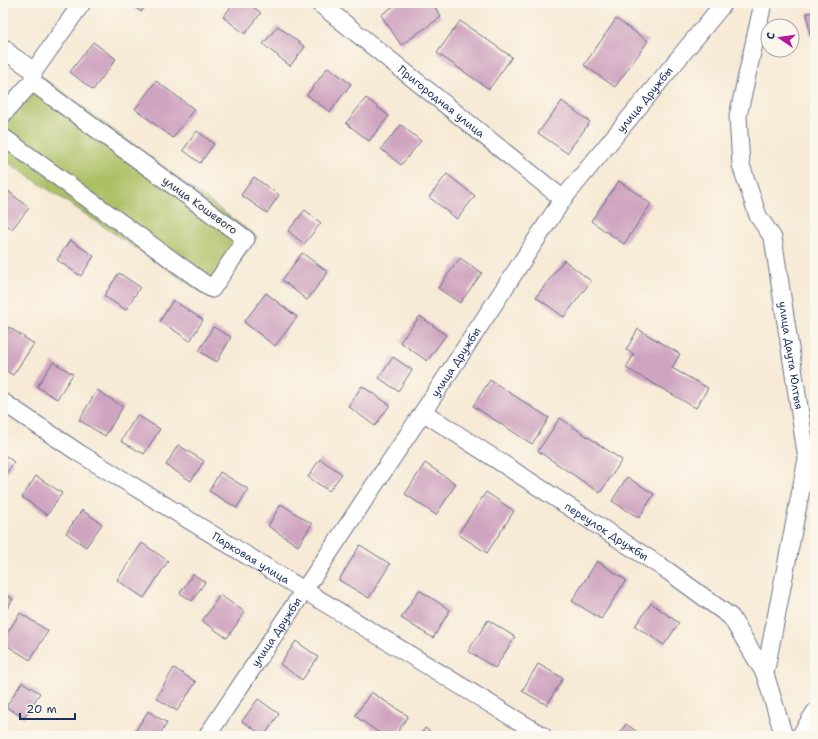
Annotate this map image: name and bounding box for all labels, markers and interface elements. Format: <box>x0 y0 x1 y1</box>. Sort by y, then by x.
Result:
north arrow <box>760 18 800 58</box>
text: С <box>763 31 779 41</box>
street label: Пригородная улица <box>395 62 488 141</box>
street label: улица Дружбы <box>614 64 676 136</box>
street label: улица Кошевого <box>159 173 241 238</box>
street label: улица Даута Юлтыя <box>775 300 806 411</box>
street label: улица Дружбы <box>428 325 485 400</box>
street label: переулок Дружбы <box>562 499 651 564</box>
street label: Парковая улица <box>209 529 292 588</box>
street label: улица Дружбы <box>248 595 305 670</box>
scale bar <box>20 695 75 721</box>
text: 20 m <box>26 701 57 717</box>

